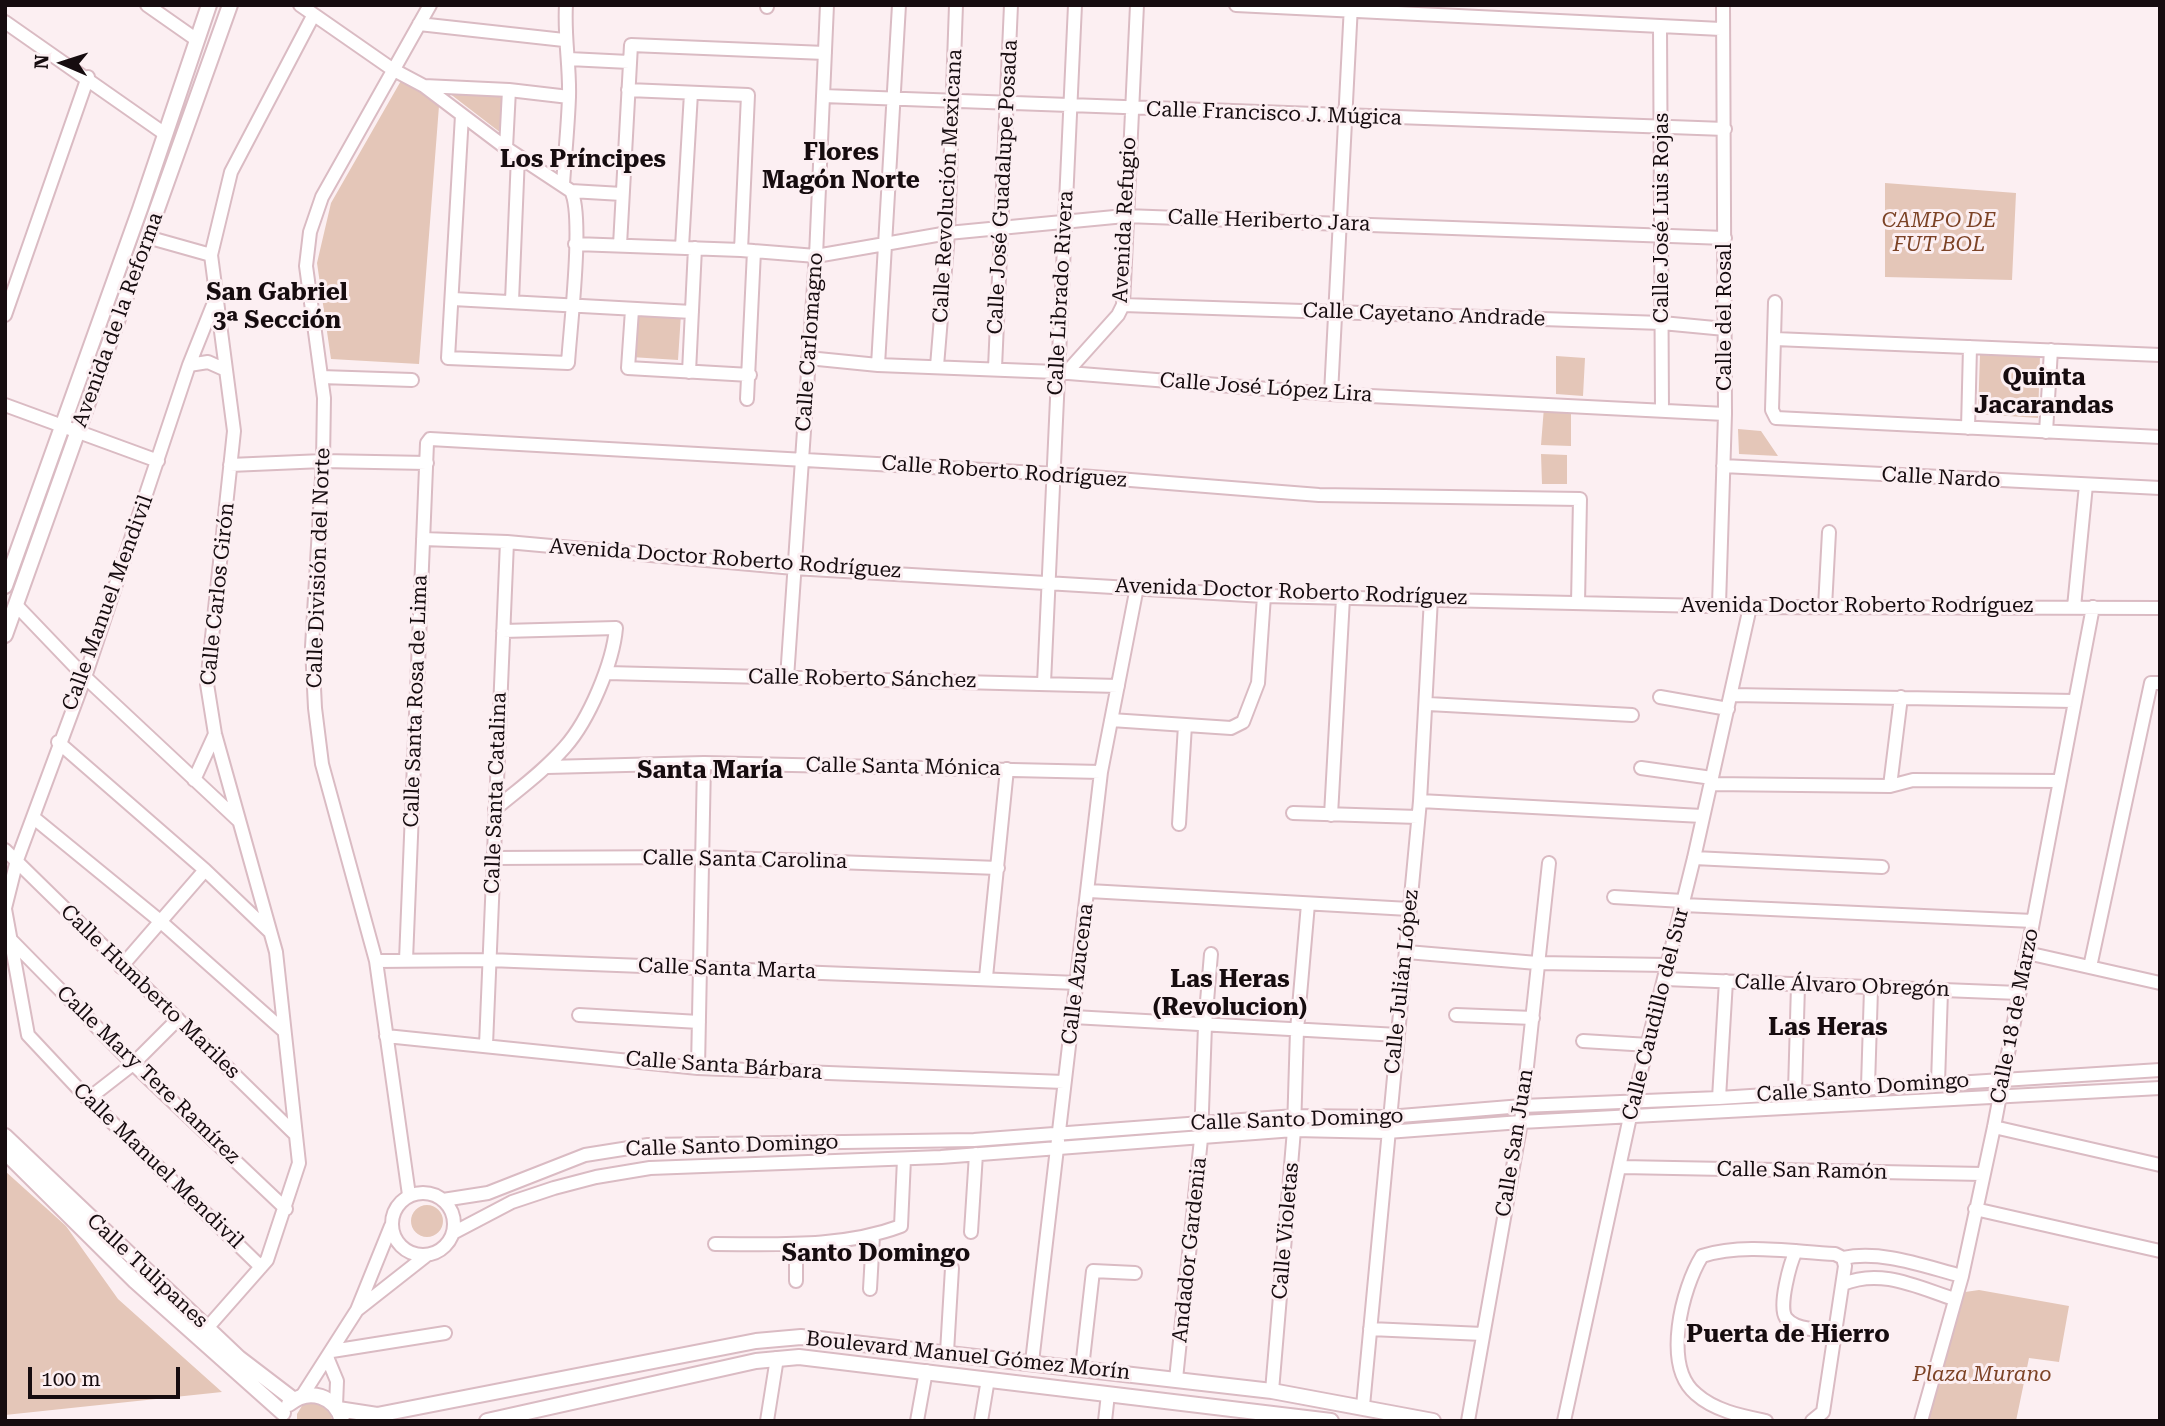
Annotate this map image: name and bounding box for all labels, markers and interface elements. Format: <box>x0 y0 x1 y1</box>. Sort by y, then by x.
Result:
north arrow <box>28 28 98 98</box>
street label: Calle José Guadalupe Posada <box>983 39 1023 335</box>
street label: Calle Revolución Mexicana <box>928 48 968 324</box>
text: N <box>30 54 53 70</box>
street label: Calle Francisco J. Múgica <box>1146 97 1402 131</box>
street label: Calle José Luis Rojas <box>1649 113 1675 323</box>
street label: Avenida Refugio <box>1108 136 1142 304</box>
district label: Flores Magón Norte <box>762 139 920 195</box>
district label: Los Príncipes <box>500 146 666 174</box>
street label: Calle Librado Rivera <box>1043 190 1079 396</box>
street label: Calle Heriberto Jara <box>1167 205 1371 237</box>
park label: CAMPO DE FUT BOL <box>1882 208 1996 258</box>
street label: Avenida de la Reforma <box>67 209 169 431</box>
street label: Calle del Rosal <box>1712 243 1738 391</box>
street label: Calle Carlomagno <box>791 252 829 432</box>
district label: San Gabriel 3ª Sección <box>206 279 348 335</box>
street label: Calle Cayetano Andrade <box>1302 298 1546 332</box>
district label: Quinta Jacarandas <box>1974 364 2114 420</box>
street label: Calle José López Lira <box>1159 368 1373 408</box>
street label: Calle División del Norte <box>302 447 336 689</box>
street label: Calle Roberto Rodríguez <box>881 451 1127 493</box>
street label: Calle Nardo <box>1881 462 2001 494</box>
street label: Calle Manuel Mendivil <box>57 492 159 714</box>
street label: Calle Carlos Girón <box>196 501 240 687</box>
street label: Avenida Doctor Roberto Rodríguez <box>548 534 902 584</box>
street label: Avenida Doctor Roberto Rodríguez <box>1114 573 1468 611</box>
street label: Calle Santa Rosa de Lima <box>399 574 433 828</box>
street label: Avenida Doctor Roberto Rodríguez <box>1681 593 2033 619</box>
street label: Calle Roberto Sánchez <box>748 664 976 694</box>
street label: Calle Santa Catalina <box>480 691 512 895</box>
street label: Calle Santa Mónica <box>805 753 1001 781</box>
district label: Santa María <box>637 757 783 785</box>
street label: Calle Santa Carolina <box>642 846 848 874</box>
street label: Calle Julián López <box>1380 889 1424 1075</box>
street label: Calle Humberto Mariles <box>55 900 245 1084</box>
street label: Calle Azucena <box>1057 902 1099 1046</box>
street label: Calle Caudillo del Sur <box>1617 905 1695 1123</box>
street label: Calle 18 de Marzo <box>1986 926 2044 1106</box>
street label: Calle Santa Marta <box>638 953 816 985</box>
district label: Las Heras (Revolucion) <box>1153 966 1307 1022</box>
street label: Calle Álvaro Obregón <box>1734 970 1950 1002</box>
street label: Calle Mary Tere Ramírez <box>51 981 245 1169</box>
district label: Las Heras <box>1768 1014 1888 1042</box>
street label: Calle Santa Bárbara <box>625 1047 823 1085</box>
street label: Calle San Juan <box>1491 1067 1539 1219</box>
street label: Calle Santo Domingo <box>1756 1068 1970 1108</box>
street label: Calle Manuel Mendivil <box>67 1078 249 1254</box>
street label: Calle Santo Domingo <box>1190 1104 1404 1136</box>
street label: Calle Santo Domingo <box>625 1130 839 1162</box>
street label: Andador Gardenia <box>1168 1156 1212 1344</box>
street label: Calle San Ramón <box>1716 1157 1888 1185</box>
street label: Calle Violetas <box>1267 1161 1305 1301</box>
street label: Calle Tulipanes <box>81 1208 213 1334</box>
district label: Santo Domingo <box>782 1240 970 1268</box>
district label: Puerta de Hierro <box>1686 1321 1890 1349</box>
street label: Boulevard Manuel Gómez Morín <box>805 1326 1131 1386</box>
scale bar <box>32 1352 184 1396</box>
park label: Plaza Murano <box>1912 1362 2052 1388</box>
text: 100 m <box>41 1367 101 1391</box>

